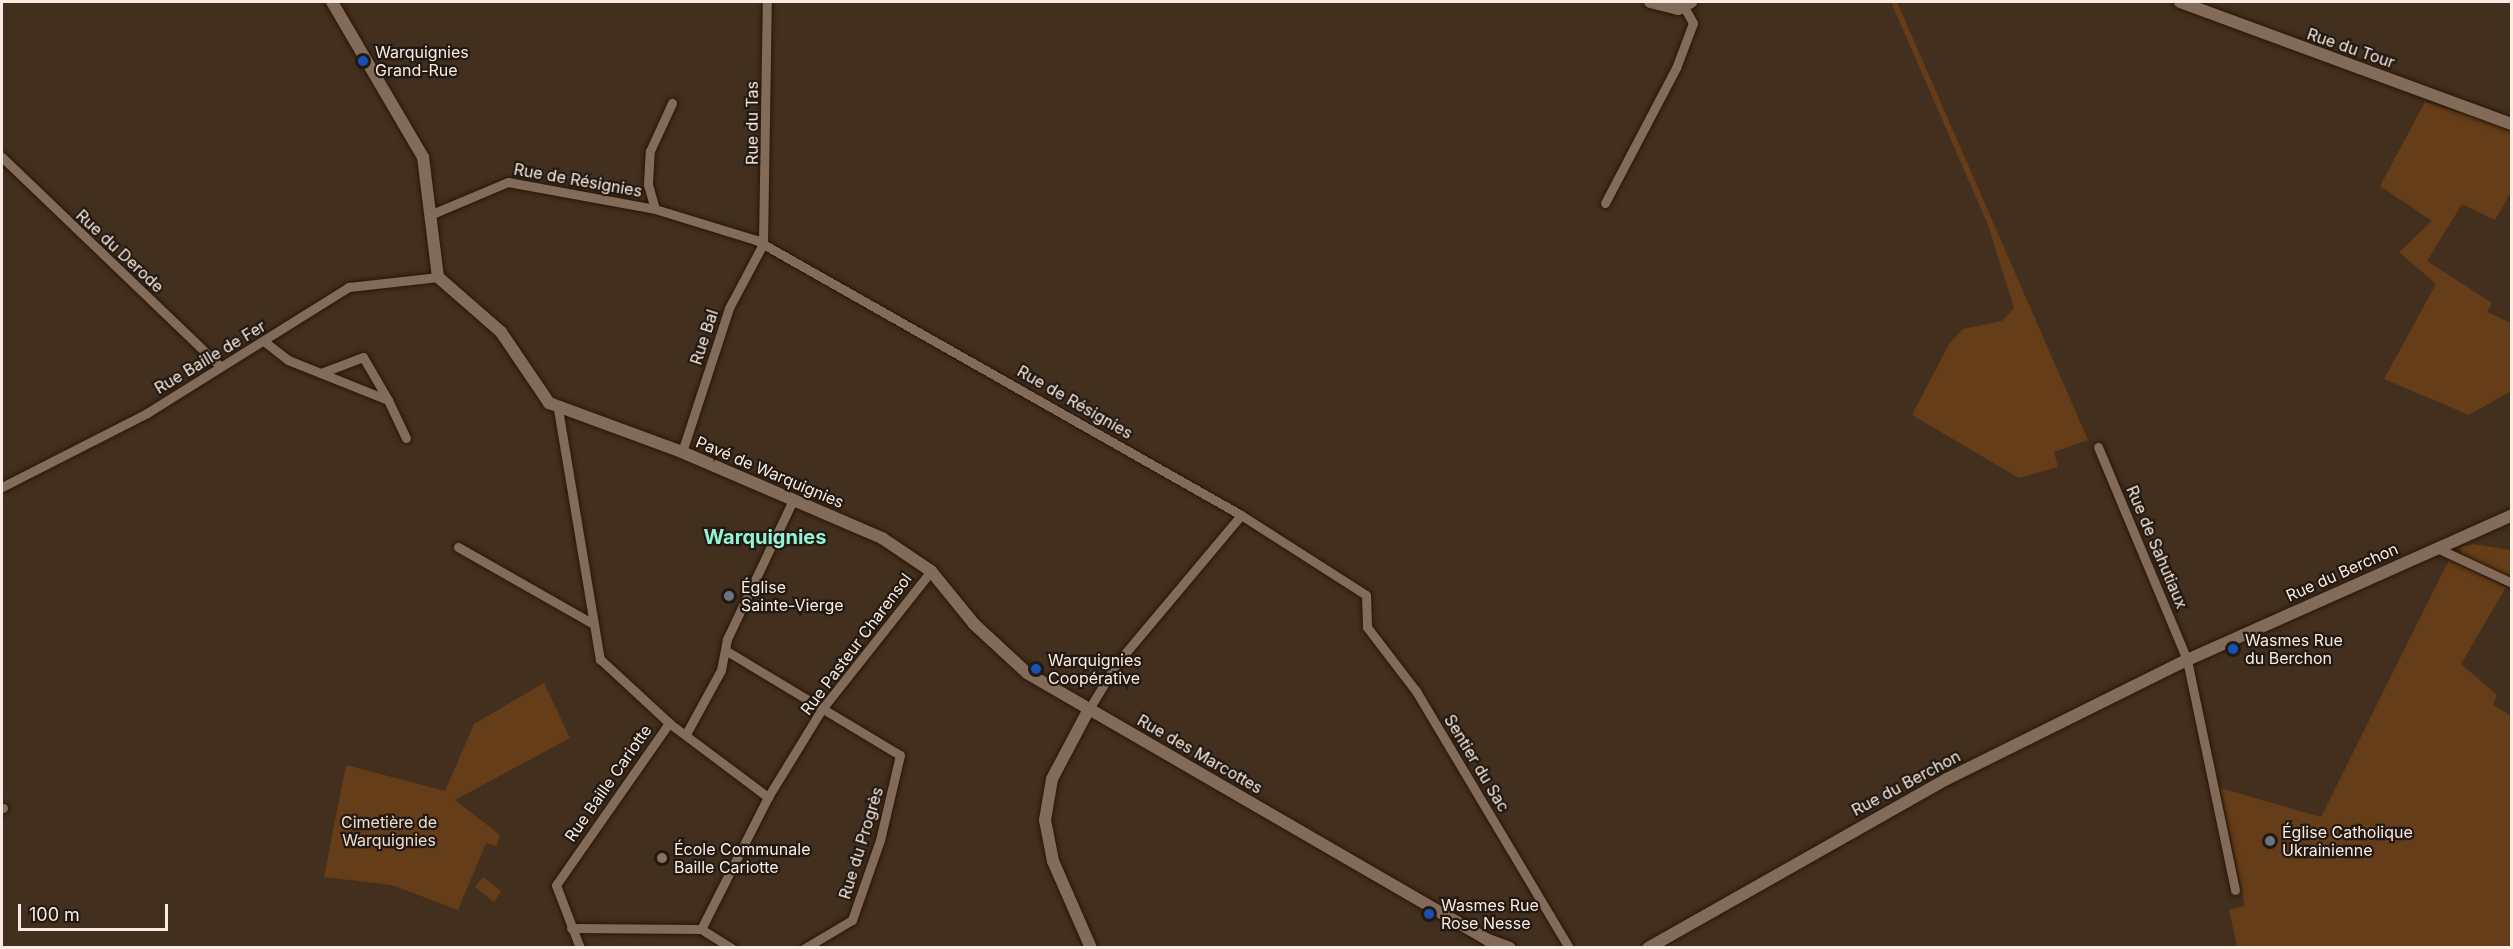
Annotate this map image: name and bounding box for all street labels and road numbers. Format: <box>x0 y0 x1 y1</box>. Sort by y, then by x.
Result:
street label: Rue du Tour <box>2305 24 2397 72</box>
street label: Rue du Tas <box>742 81 762 165</box>
street label: Rue de Résignies <box>512 159 644 201</box>
street label: Rue du Derode <box>72 206 168 296</box>
street label: Rue Bal <box>686 307 722 367</box>
street label: Rue Baille de Fer <box>151 316 269 398</box>
street label: Rue de Résignies <box>1014 361 1136 443</box>
street label: Pavé de Warquignies <box>693 432 847 512</box>
street label: Rue de Sahutiaux <box>2122 483 2192 611</box>
street label: Rue du Berchon <box>2283 539 2401 605</box>
street label: Rue Pasteur Charensol <box>797 569 915 719</box>
street label: Rue des Marcottes <box>1134 710 1266 798</box>
street label: Sentier du Sac <box>1440 711 1514 815</box>
street label: Rue Baille Cariotte <box>561 721 655 845</box>
street label: Rue du Berchon <box>1848 746 1964 820</box>
street label: Rue du Progrès <box>835 785 887 901</box>

